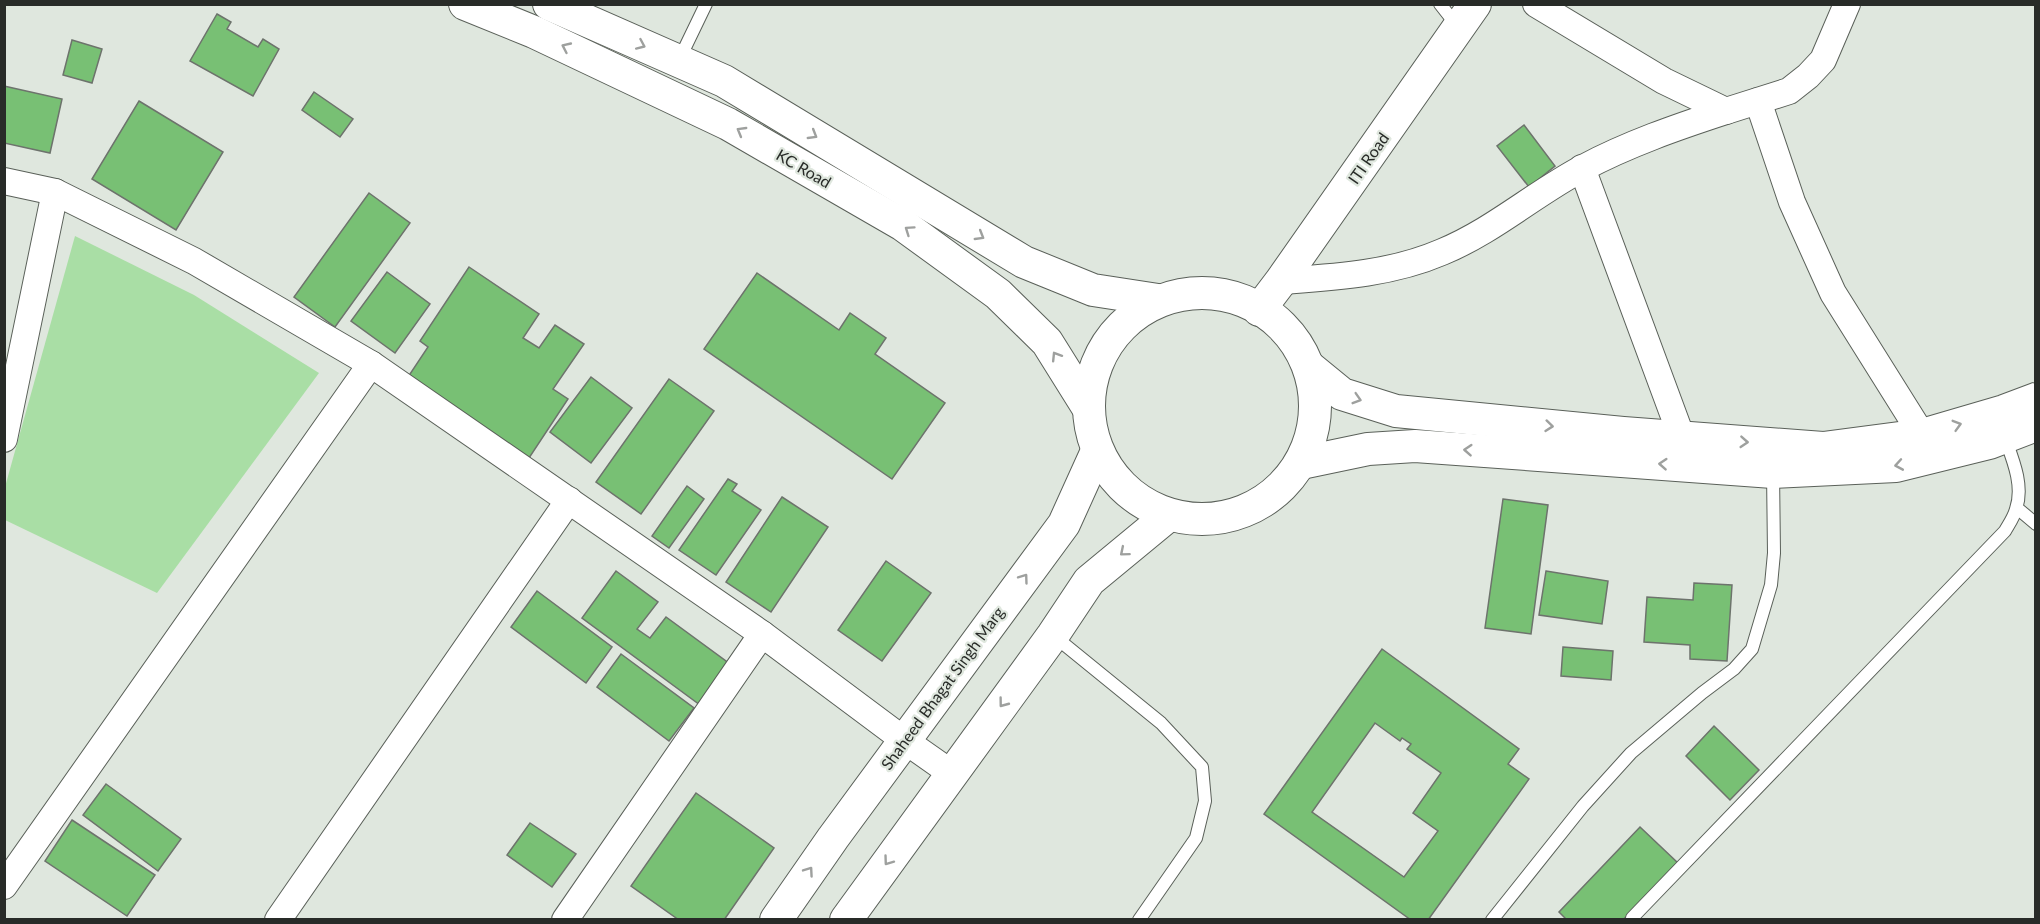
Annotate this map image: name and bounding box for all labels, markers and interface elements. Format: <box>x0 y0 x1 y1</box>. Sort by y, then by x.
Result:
one-way arrow <box>634 38 645 50</box>
one-way arrow <box>561 42 572 54</box>
one-way arrow <box>737 127 747 139</box>
one-way arrow <box>807 127 817 139</box>
street label: ITI Road <box>1344 129 1392 187</box>
street label: KC Road <box>773 145 835 191</box>
one-way arrow <box>905 226 916 237</box>
one-way arrow <box>974 228 984 240</box>
one-way arrow <box>1052 352 1064 362</box>
one-way arrow <box>1351 392 1362 404</box>
one-way arrow <box>1545 419 1554 432</box>
one-way arrow <box>1951 420 1962 432</box>
one-way arrow <box>1739 436 1748 449</box>
one-way arrow <box>1464 443 1473 456</box>
one-way arrow <box>1658 458 1667 471</box>
one-way arrow <box>1894 458 1904 471</box>
one-way arrow <box>1120 545 1131 556</box>
one-way arrow <box>1016 574 1027 585</box>
street label: Shaheed Bhagat Singh Marg <box>877 603 1007 773</box>
one-way arrow <box>999 697 1010 708</box>
one-way arrow <box>884 854 895 865</box>
one-way arrow <box>802 867 813 878</box>

